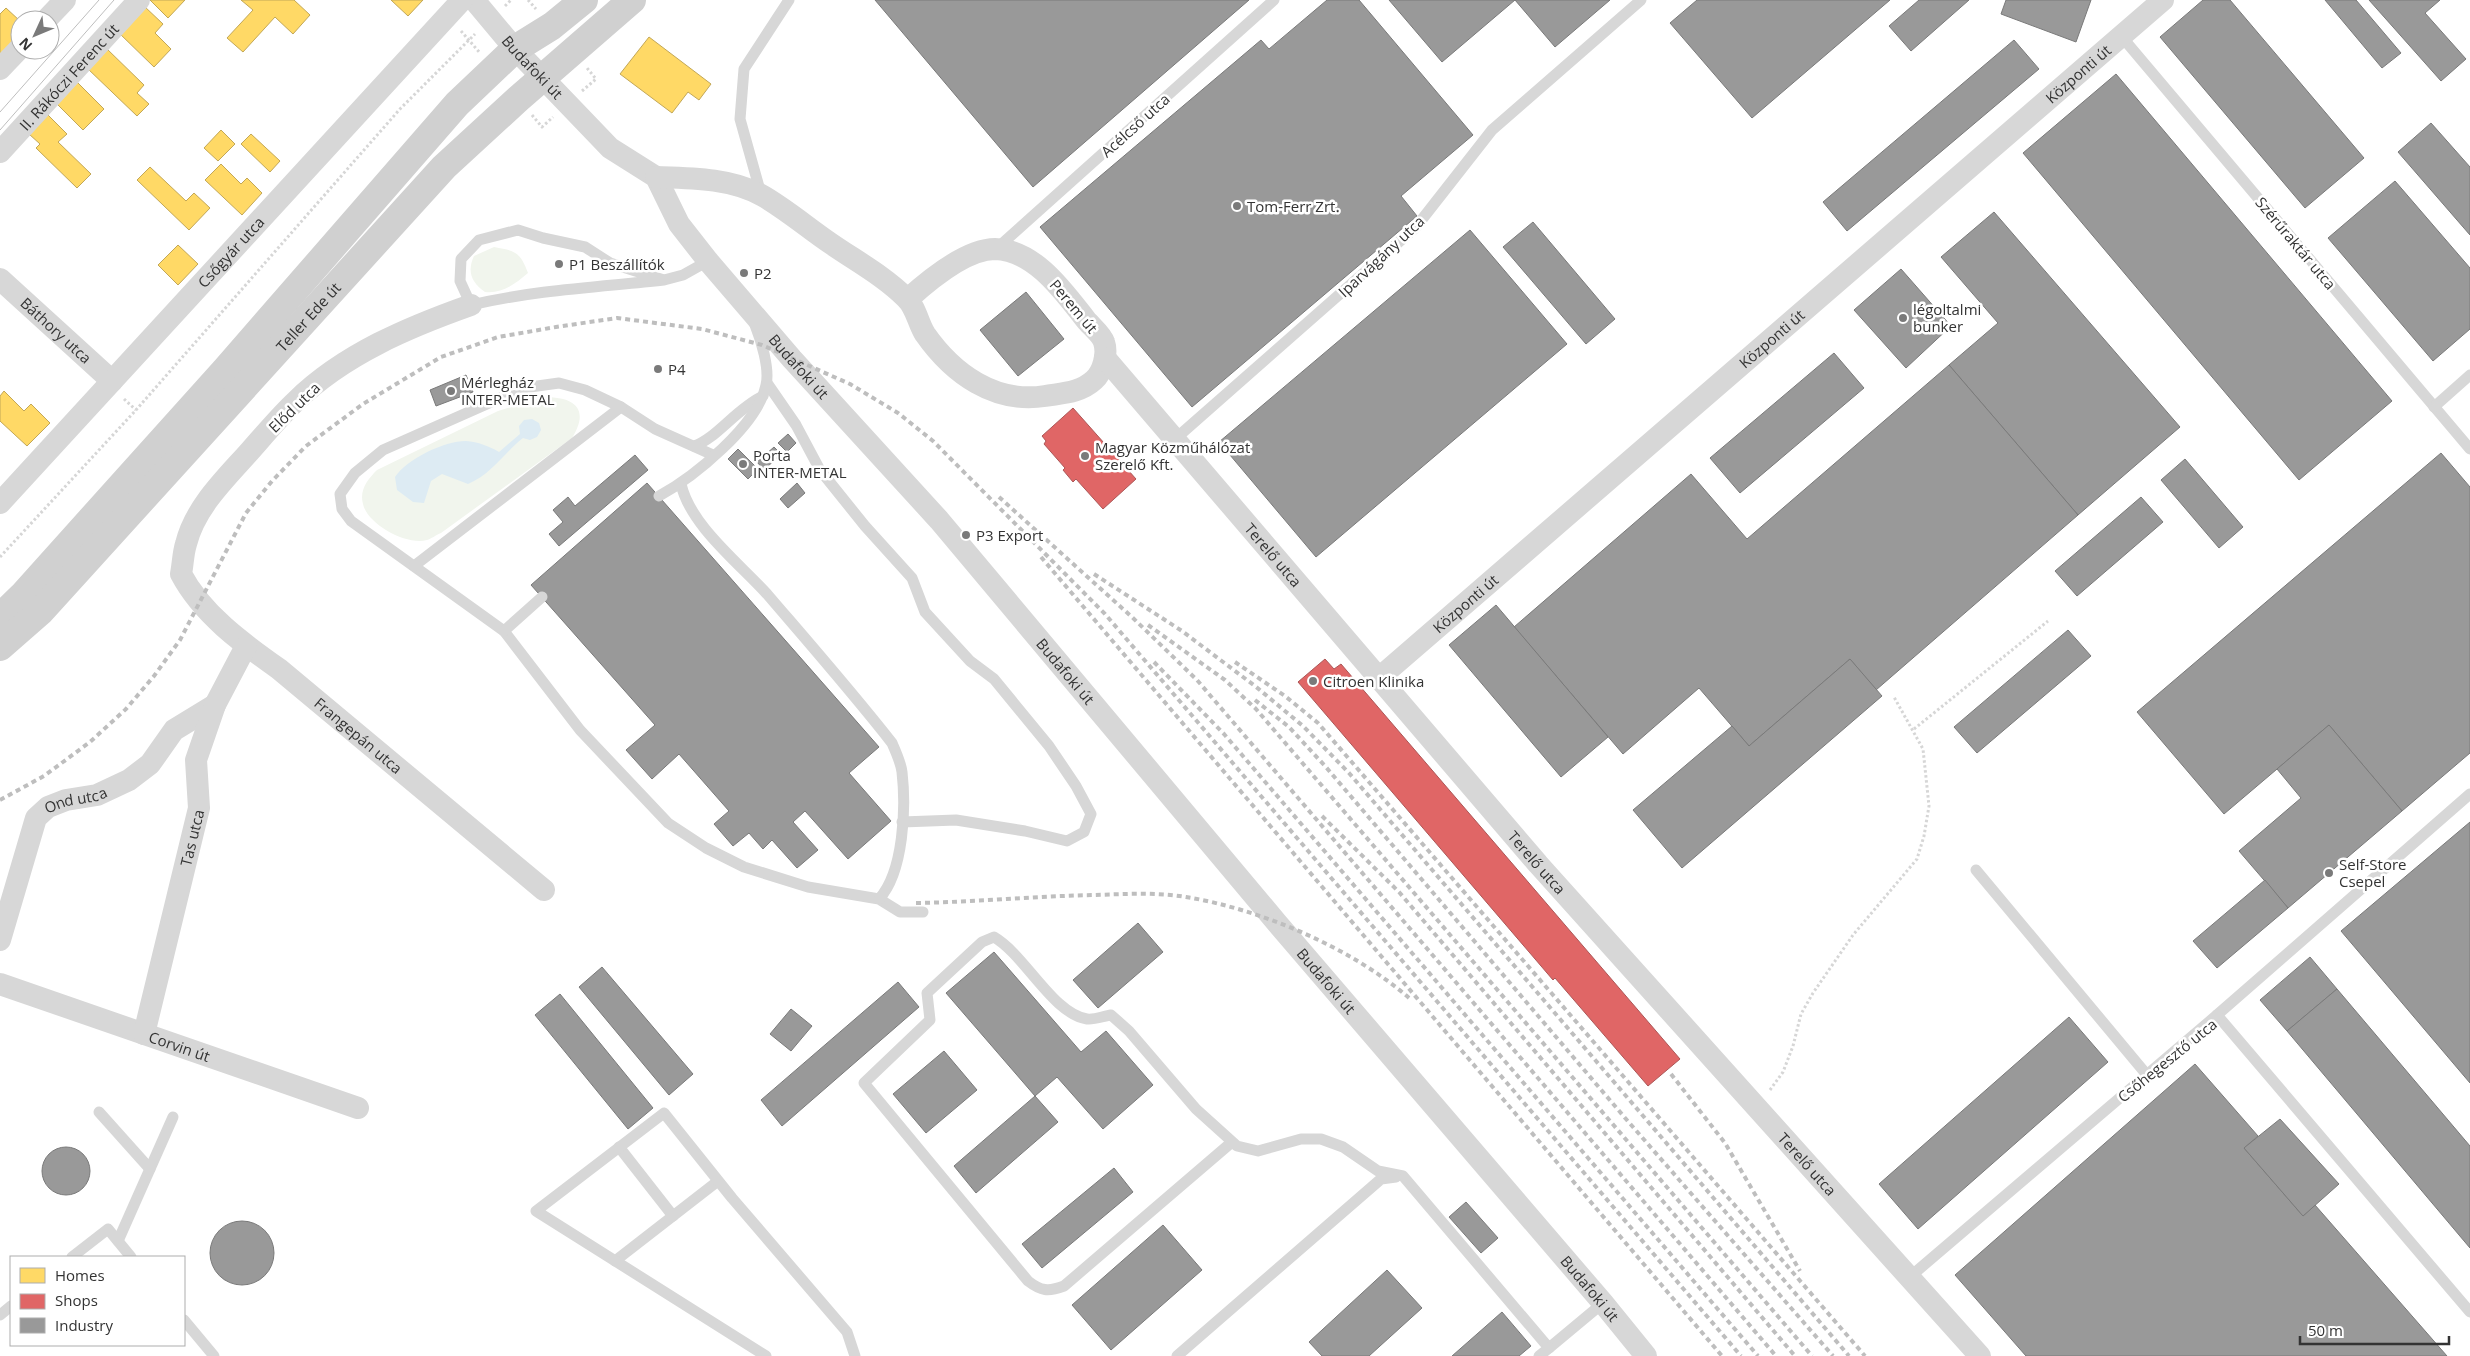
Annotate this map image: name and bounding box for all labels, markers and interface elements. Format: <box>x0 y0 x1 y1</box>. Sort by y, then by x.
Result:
north arrow <box>10 10 60 60</box>
street label: II. Rákóczi Ferenc út <box>15 19 123 135</box>
street label: Budafoki út <box>498 31 568 103</box>
text: N <box>14 34 36 55</box>
street label: Központi út <box>2041 40 2115 107</box>
street label: Acélcső utca <box>1096 89 1174 161</box>
street label: Szérűraktár utca <box>2251 192 2341 294</box>
place label: Tom-Ferr Zrt. <box>1247 196 1339 216</box>
marker: Tom-Ferr Zrt. <box>1231 200 1243 212</box>
street label: Iparvágány utca <box>1334 211 1428 301</box>
street label: Csőgyár utca <box>193 212 268 292</box>
place label: P1 Beszállítók <box>569 254 665 274</box>
marker: P1 Beszállítók <box>553 258 565 270</box>
place label: P2 <box>754 263 772 283</box>
marker: P2 <box>738 267 750 279</box>
street label: Perem út <box>1046 275 1102 337</box>
street label: Teller Ede út <box>271 278 345 356</box>
street label: Báthory utca <box>16 293 96 368</box>
place label: légoltalmi bunker <box>1913 299 1981 336</box>
street label: Központi út <box>1735 305 1808 372</box>
marker: légoltalmi bunker <box>1897 312 1909 324</box>
street label: Budafoki út <box>765 330 833 403</box>
place label: P4 <box>668 359 686 379</box>
marker: P4 <box>652 363 664 375</box>
place label: Mérlegház INTER-METAL <box>461 372 555 409</box>
street label: Előd utca <box>264 377 324 437</box>
marker: Mérlegház INTER-METAL <box>445 385 457 397</box>
place label: Magyar Közműhálózat Szerelő Kft. <box>1095 437 1250 474</box>
place label: Porta INTER-METAL <box>753 445 847 482</box>
marker: Magyar Közműhálózat Szerelő Kft. <box>1079 450 1091 462</box>
marker: Porta INTER-METAL <box>737 458 749 470</box>
street label: Terelő utca <box>1240 519 1306 591</box>
place label: P3 Export <box>976 525 1043 545</box>
marker: P3 Export <box>960 529 972 541</box>
street label: Központi út <box>1428 570 1502 637</box>
street label: Budafoki út <box>1032 634 1099 708</box>
place label: Citroen Klinika <box>1323 671 1424 691</box>
marker: Citroen Klinika <box>1307 675 1319 687</box>
street label: Frangepán utca <box>310 693 407 778</box>
street label: Ond utca <box>41 782 110 818</box>
street label: Tas utca <box>175 807 208 868</box>
street label: Terelő utca <box>1504 826 1570 898</box>
place label: Self-Store Csepel <box>2339 854 2406 891</box>
marker: Self-Store Csepel <box>2323 867 2335 879</box>
street label: Budafoki út <box>1293 944 1360 1018</box>
street label: Csőhegesztő utca <box>2113 1014 2221 1106</box>
street label: Corvin út <box>146 1026 213 1066</box>
street label: Terelő utca <box>1774 1128 1841 1200</box>
street label: Budafoki út <box>1556 1251 1624 1325</box>
legend <box>10 1256 185 1346</box>
text: Homes <box>55 1265 105 1285</box>
text: Shops <box>55 1290 98 1310</box>
scale bar <box>2300 1314 2449 1346</box>
text: Industry <box>55 1315 113 1335</box>
text: 50 m <box>2308 1320 2343 1340</box>

